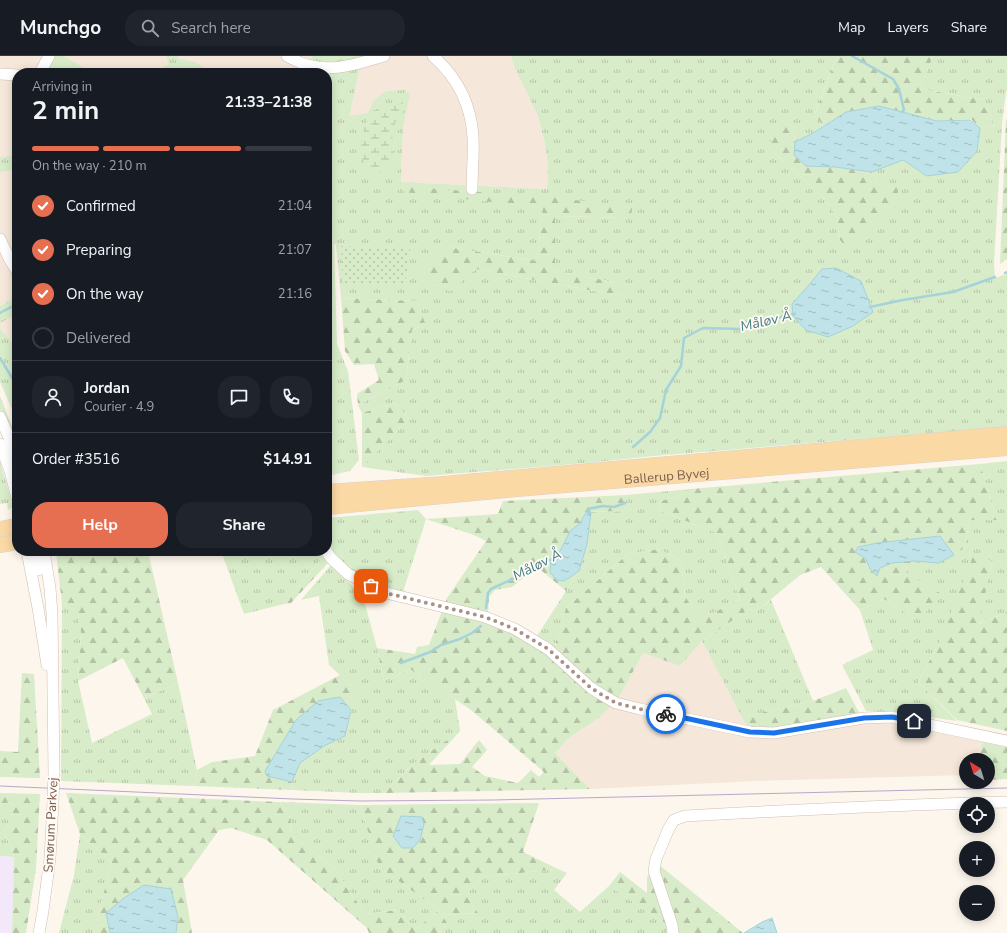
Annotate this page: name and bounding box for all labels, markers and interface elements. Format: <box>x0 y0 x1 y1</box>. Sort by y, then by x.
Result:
search box <box>125 10 405 46</box>
text: Munchgo <box>20 15 101 41</box>
icon: search <box>139 17 161 39</box>
text: Search here <box>171 18 251 38</box>
text: Map <box>838 18 865 37</box>
text: Layers <box>887 18 929 37</box>
text: Share <box>951 18 987 37</box>
text: Arriving in <box>32 78 92 96</box>
text: 21:33–21:38 <box>225 92 312 112</box>
text: 2 min <box>32 93 99 128</box>
text: On the way · 210 m <box>32 157 147 175</box>
icon: check <box>32 195 54 217</box>
text: Confirmed <box>66 196 136 216</box>
text: 21:04 <box>278 197 312 215</box>
icon: check <box>32 239 54 261</box>
text: Preparing <box>66 240 131 260</box>
text: 21:07 <box>278 241 312 259</box>
icon: check <box>32 283 54 305</box>
text: On the way <box>66 284 144 304</box>
text: 21:16 <box>278 285 312 303</box>
water label: Måløv Å <box>738 306 794 336</box>
text: Delivered <box>66 328 131 348</box>
button: person <box>32 376 74 418</box>
button: chat <box>218 376 260 418</box>
button: phone <box>270 376 312 418</box>
text: Jordan <box>84 378 130 398</box>
text: Courier · 4.9 <box>84 398 154 416</box>
text: Order #3516 <box>32 449 120 469</box>
text: $14.91 <box>263 449 312 469</box>
street label: Ballerup Byvej <box>623 464 710 489</box>
button: Help <box>32 502 168 548</box>
button: Share <box>176 502 312 548</box>
water label: Måløv Å <box>509 545 565 585</box>
pin <box>354 569 388 603</box>
icon: bag <box>360 575 382 597</box>
courier <box>646 694 686 734</box>
icon: bike <box>655 703 677 725</box>
pin <box>897 704 931 738</box>
icon: home <box>903 710 925 732</box>
north arrow <box>959 753 995 789</box>
map controls <box>959 753 995 921</box>
street label: Smørum Parkvej <box>40 777 62 873</box>
button: locate <box>959 797 995 833</box>
button: + <box>959 841 995 877</box>
button: − <box>959 885 995 921</box>

